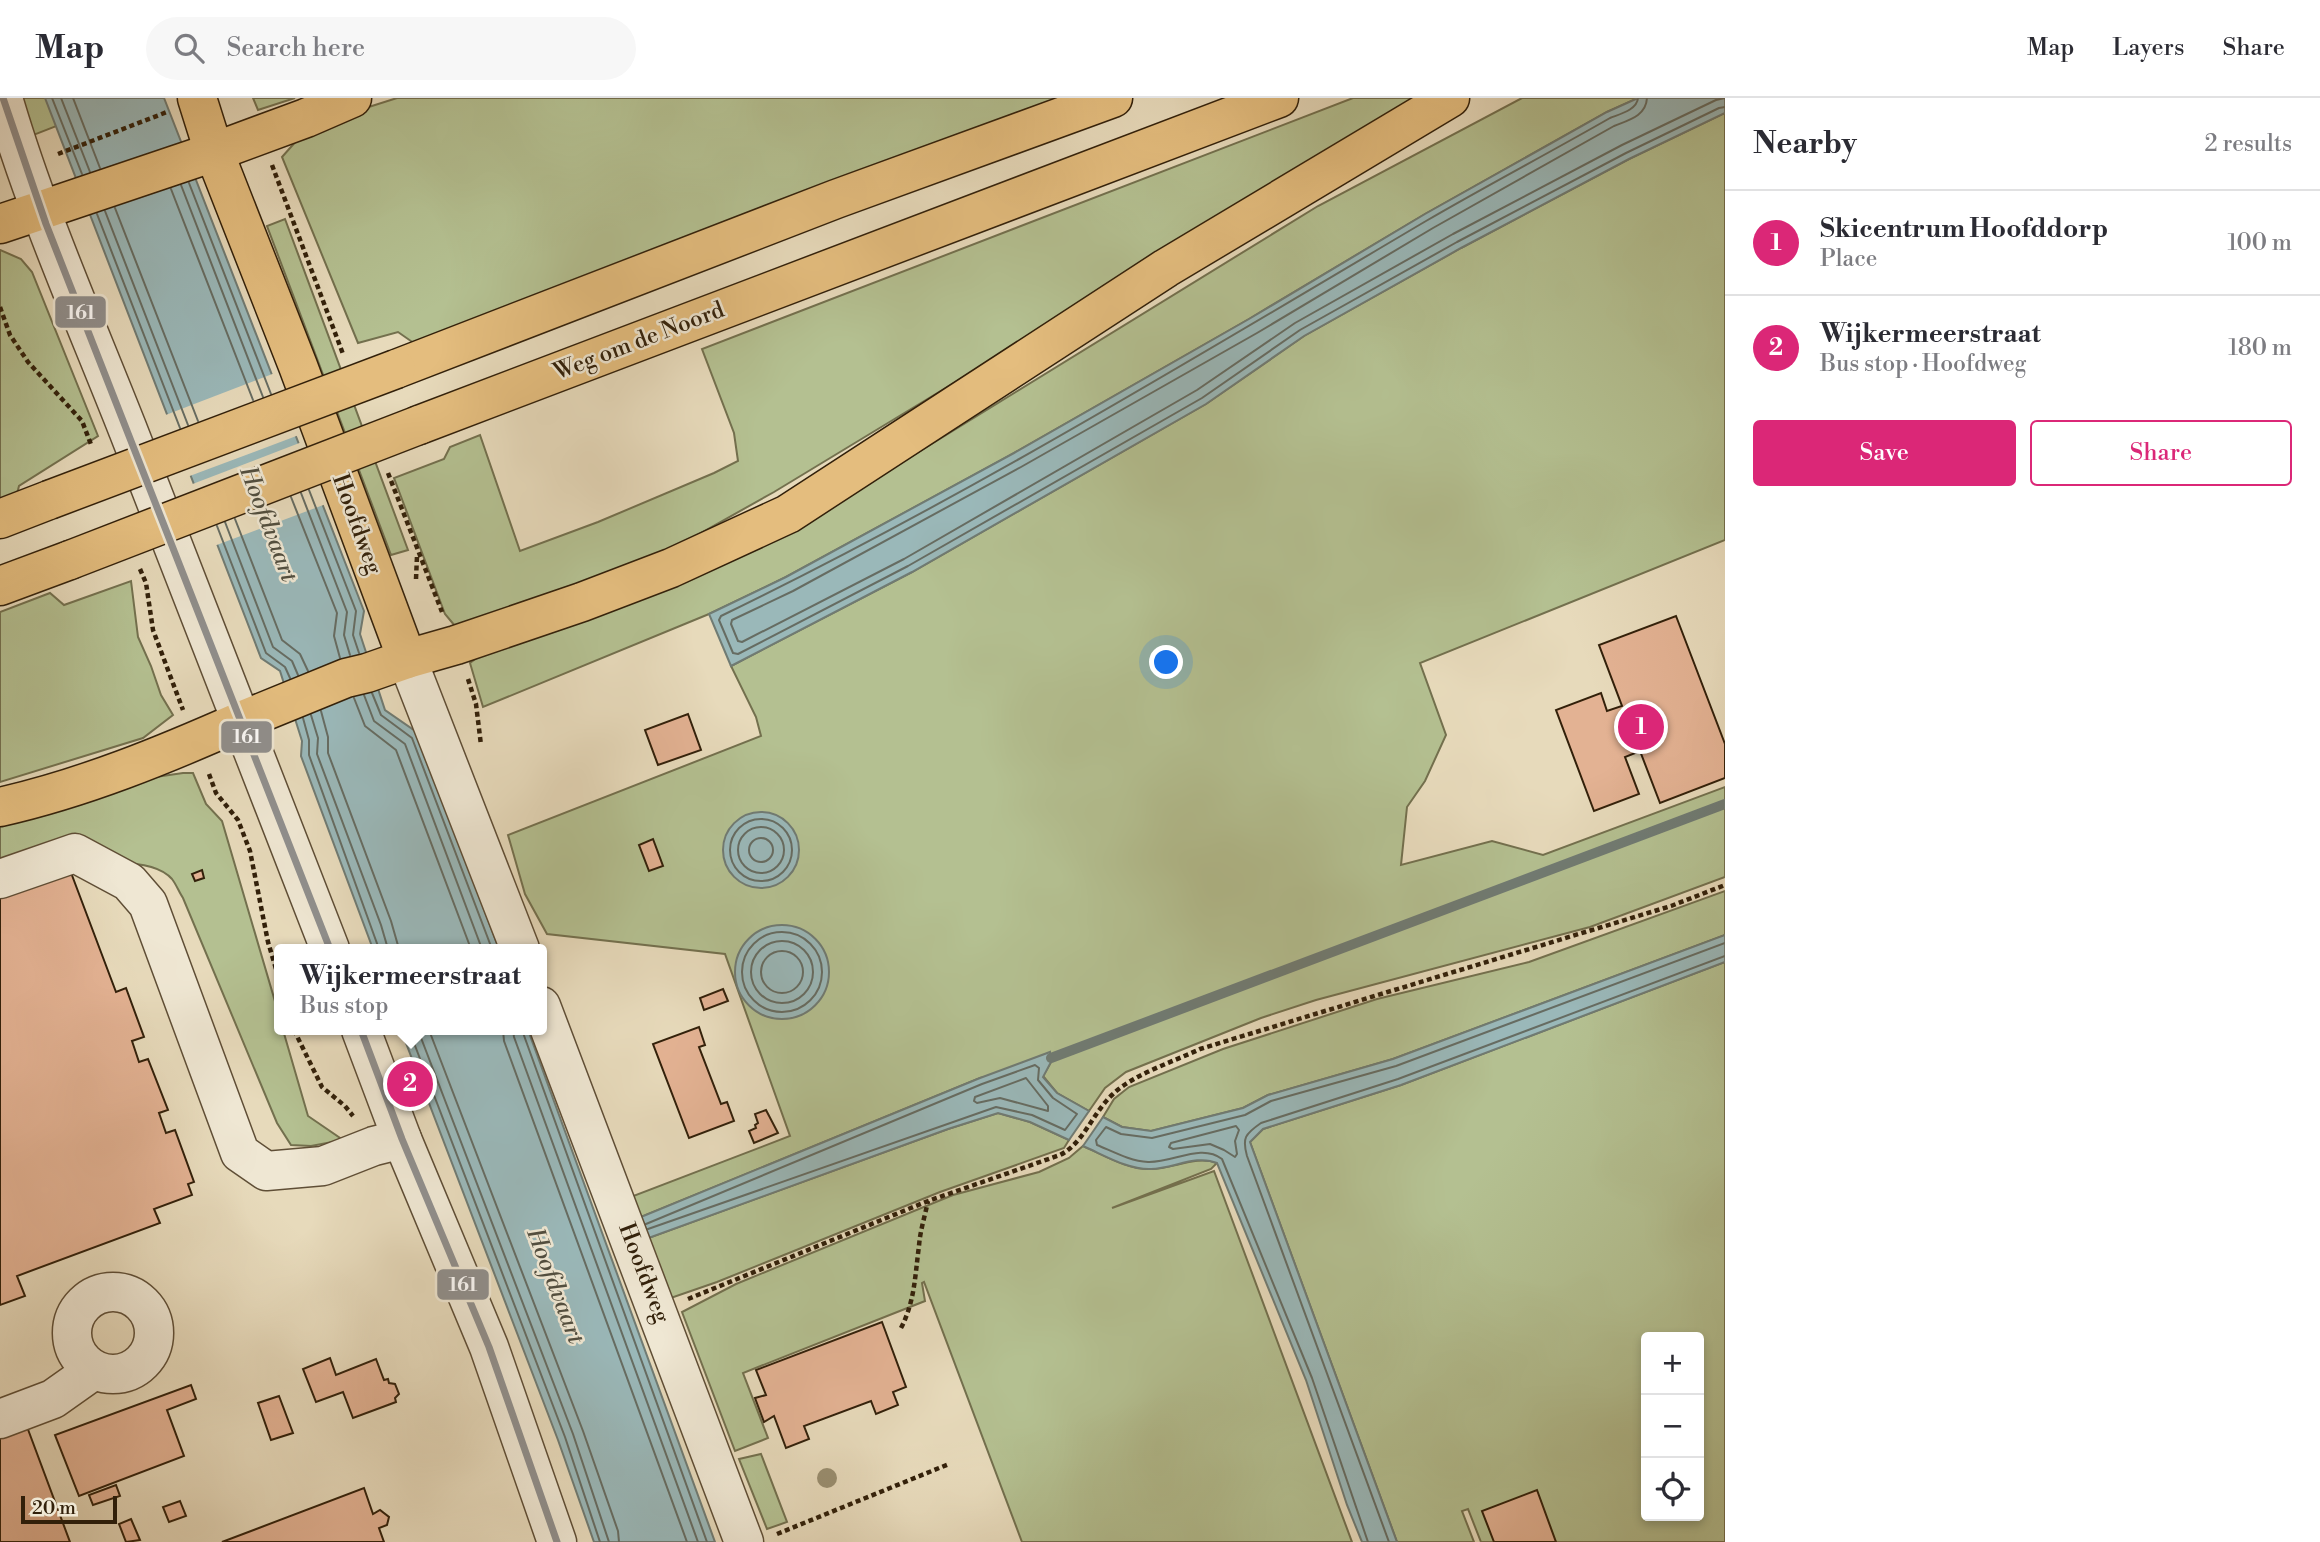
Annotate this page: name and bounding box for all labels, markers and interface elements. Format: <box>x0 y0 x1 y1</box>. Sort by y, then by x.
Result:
search box <box>146 17 636 80</box>
text: Map <box>35 28 104 69</box>
icon: search <box>170 29 208 67</box>
text: Search here <box>226 32 365 64</box>
text: Map <box>2027 33 2074 63</box>
text: Layers <box>2112 33 2184 63</box>
text: Share <box>2222 33 2285 63</box>
text: Nearby <box>1753 125 1857 163</box>
text: 2 results <box>2205 130 2292 158</box>
text: Skicentrum Hoofddorp <box>1820 213 2108 245</box>
text: 1 <box>1770 229 1782 257</box>
text: 100 m <box>2227 229 2292 257</box>
text: Place <box>1820 245 1877 273</box>
line badge: 161 <box>54 295 107 329</box>
street label: Weg om de Noord <box>549 296 728 387</box>
text: 161 <box>67 301 96 325</box>
text: Wijkermeerstraat <box>1820 318 2041 350</box>
text: 2 <box>1769 334 1783 362</box>
text: 180 m <box>2228 334 2292 362</box>
text: Bus stop · Hoofdweg <box>1820 350 2027 378</box>
button: Save <box>1753 420 2016 486</box>
button: Share <box>2030 420 2292 486</box>
water label: Hoofdvaart <box>232 461 304 587</box>
street label: Hoofdweg <box>326 470 388 578</box>
your location <box>1149 645 1183 679</box>
pin: 1 <box>1618 701 1664 753</box>
line badge: 161 <box>220 720 273 754</box>
text: 161 <box>233 725 262 749</box>
popup <box>274 944 547 1035</box>
text: Wijkermeerstraat <box>300 960 521 992</box>
text: Bus stop <box>300 992 389 1020</box>
pin: 2 <box>387 1058 433 1110</box>
street label: Hoofdweg <box>612 1219 676 1327</box>
water label: Hoofdvaart <box>519 1223 591 1349</box>
line badge: 161 <box>436 1268 490 1301</box>
text: 161 <box>449 1273 478 1297</box>
map controls <box>1641 1332 1704 1521</box>
button: + <box>1641 1332 1704 1395</box>
button: − <box>1641 1395 1704 1458</box>
button: locate <box>1641 1458 1704 1521</box>
scale bar <box>21 1493 117 1525</box>
text: 20 m <box>32 1496 76 1520</box>

